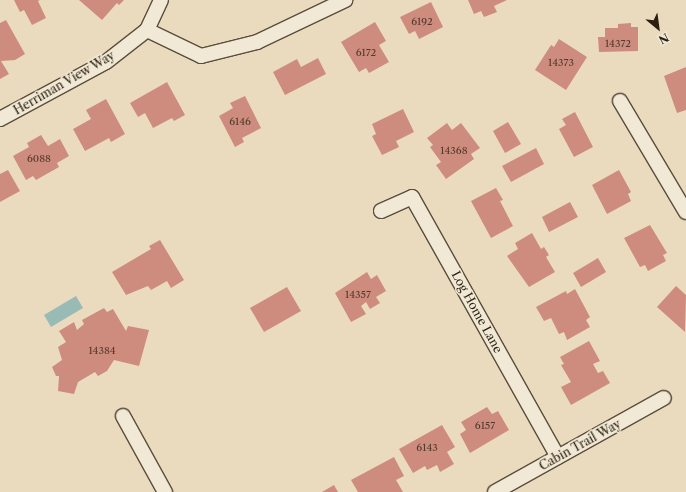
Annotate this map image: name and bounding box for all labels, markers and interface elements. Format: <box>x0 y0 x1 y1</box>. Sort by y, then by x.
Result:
north arrow <box>638 8 678 48</box>
house number: 6192 <box>411 16 433 28</box>
text: N <box>656 30 671 47</box>
house number: 14372 <box>605 38 631 50</box>
house number: 6172 <box>356 47 376 59</box>
street label: Herriman View Way <box>10 48 118 118</box>
house number: 14373 <box>548 57 574 69</box>
house number: 6146 <box>229 116 251 128</box>
house number: 14368 <box>440 145 468 157</box>
house number: 6088 <box>27 153 51 165</box>
street label: Log Home Lane <box>448 268 506 356</box>
house number: 14357 <box>345 289 371 301</box>
house number: 14384 <box>88 345 116 357</box>
street label: Cabin Trail Way <box>536 416 624 474</box>
house number: 6157 <box>475 420 495 432</box>
house number: 6143 <box>416 442 438 454</box>

